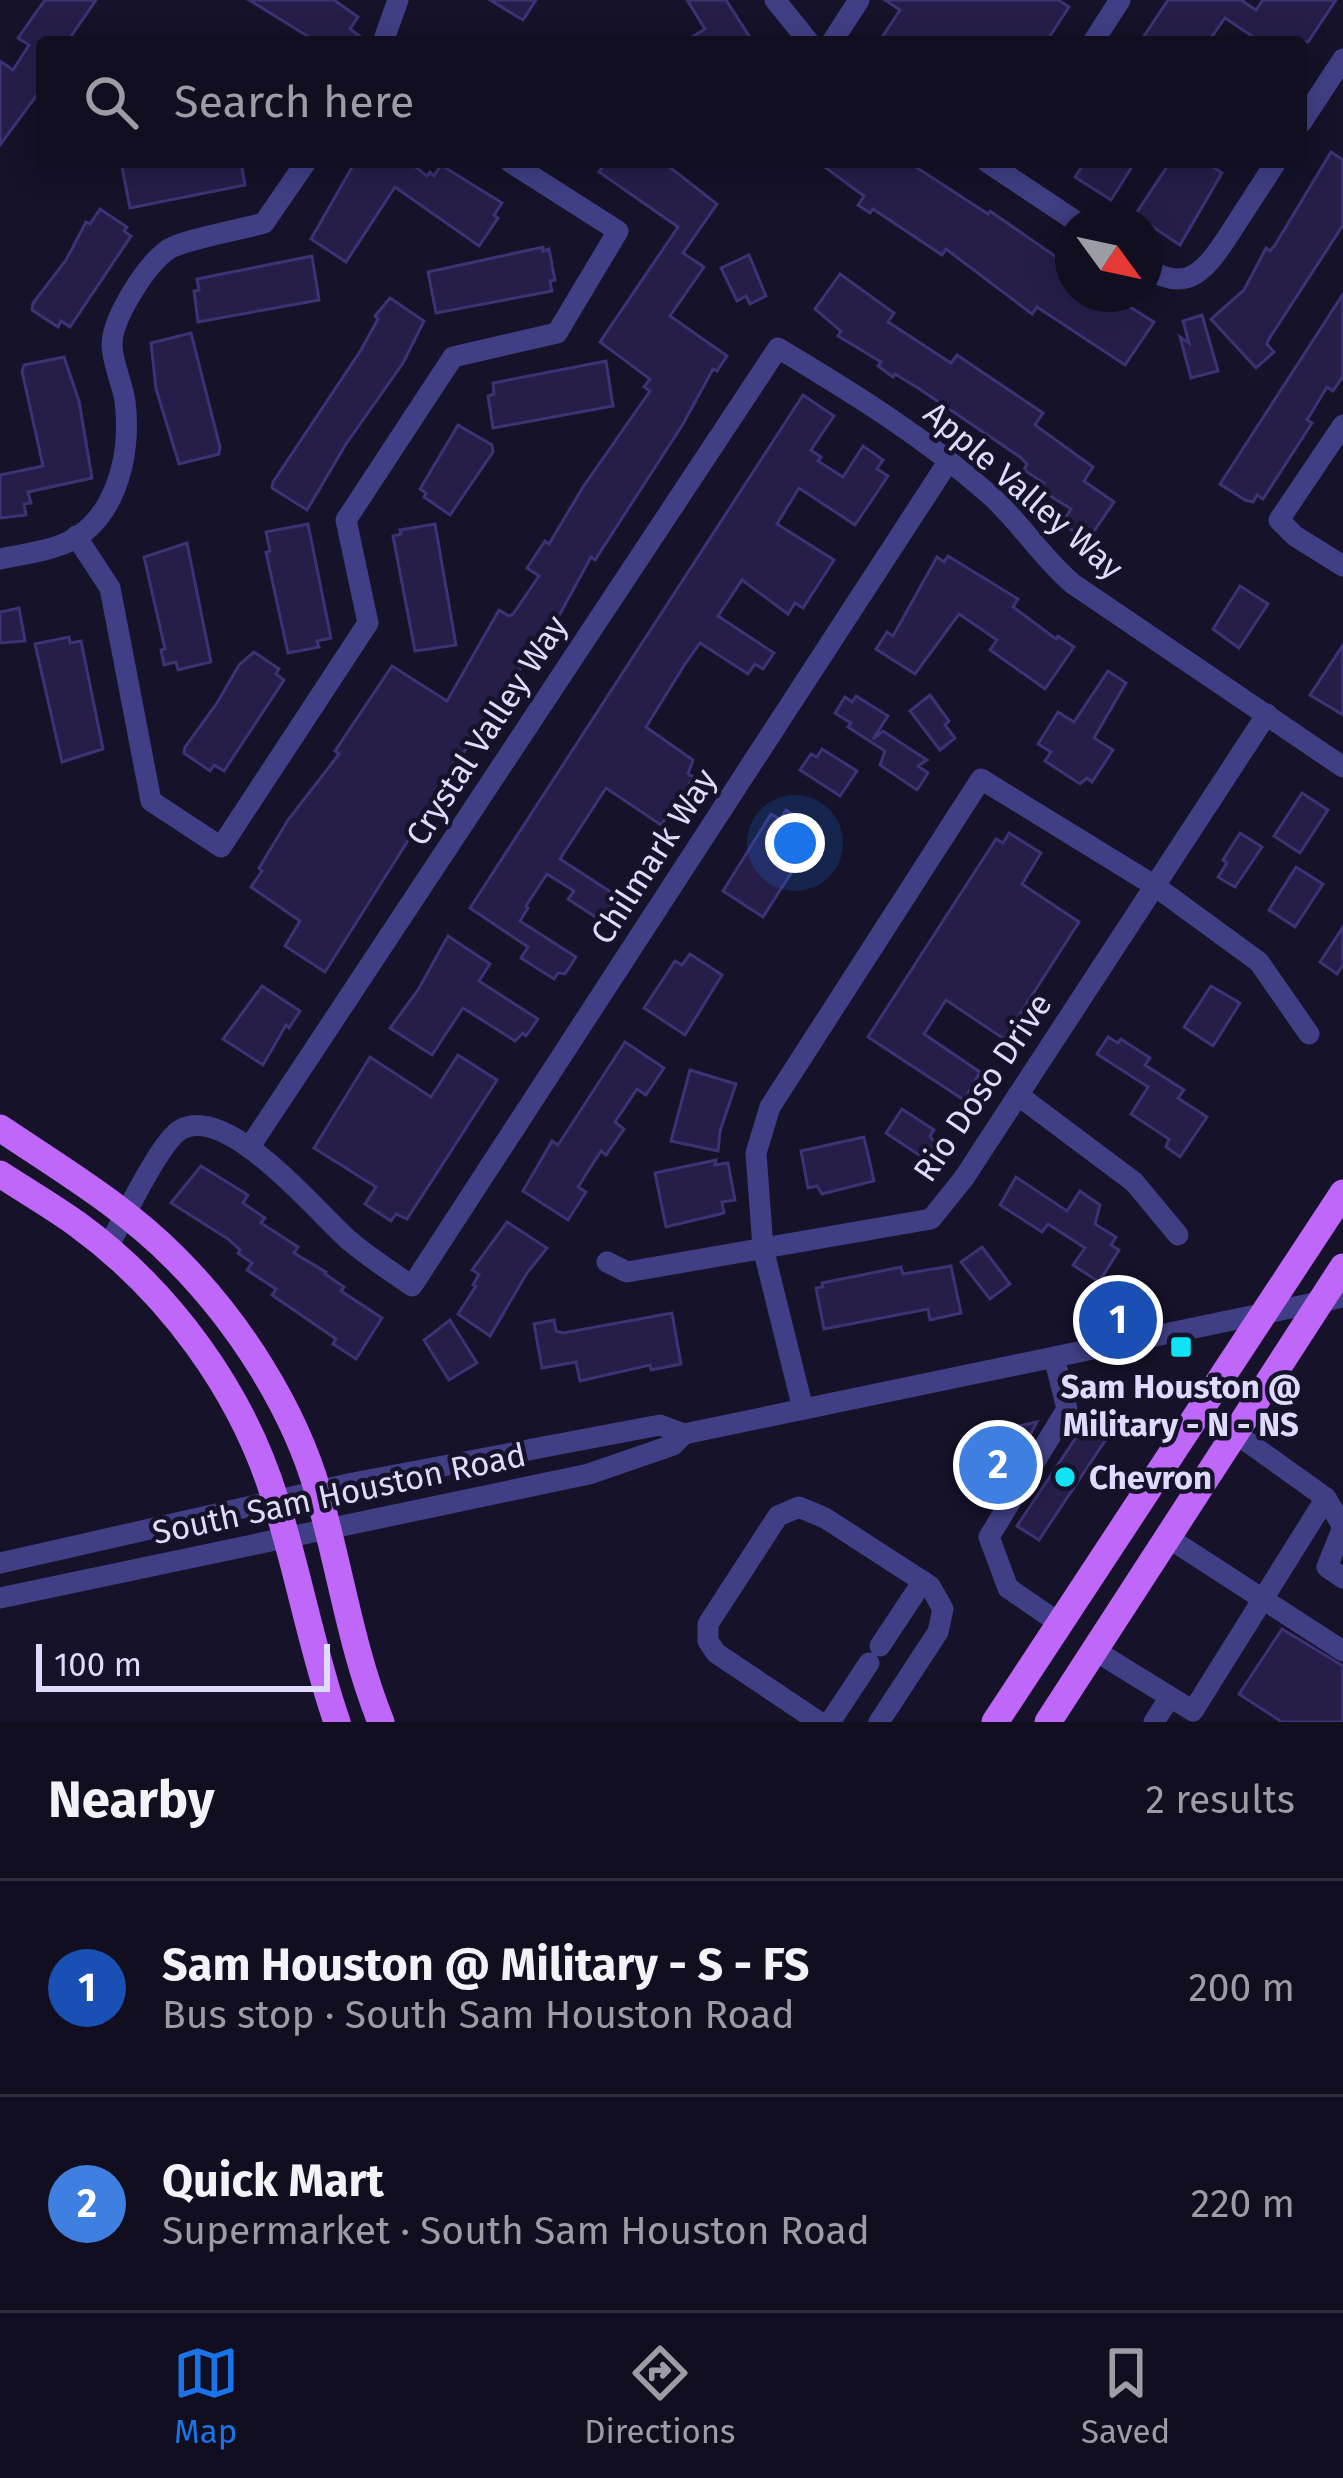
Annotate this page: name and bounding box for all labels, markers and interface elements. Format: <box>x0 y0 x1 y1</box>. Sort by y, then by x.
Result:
search box <box>36 36 1307 168</box>
icon: search <box>78 69 144 135</box>
text: Search here <box>174 75 414 129</box>
north arrow <box>1055 204 1163 312</box>
street label: Apple Valley Way <box>916 393 1131 588</box>
street label: Crystal Valley Way <box>397 608 576 853</box>
street label: Chilmark Way <box>582 761 725 952</box>
your location <box>765 813 825 873</box>
street label: Rio Doso Drive <box>905 986 1061 1189</box>
pin: 1 <box>1079 1275 1157 1365</box>
marker: Sam Houston @ Military - N - NS <box>1168 1334 1194 1360</box>
place label: Sam Houston @ Military - N - NS <box>1061 1367 1301 1445</box>
pin: 2 <box>959 1420 1037 1510</box>
street label: South Sam Houston Road <box>149 1435 530 1553</box>
place label: Chevron <box>1089 1458 1212 1498</box>
marker: Chevron <box>1052 1464 1078 1490</box>
scale bar <box>36 1638 330 1691</box>
text: 100 m <box>54 1645 142 1685</box>
text: Nearby <box>48 1769 214 1831</box>
text: 2 results <box>1146 1777 1295 1823</box>
text: Sam Houston @ Military - S - FS <box>162 1938 810 1992</box>
text: 1 <box>78 1965 96 2011</box>
text: 200 m <box>1188 1965 1295 2011</box>
text: Bus stop · South Sam Houston Road <box>162 1992 794 2038</box>
text: Quick Mart <box>162 2154 384 2208</box>
text: 2 <box>77 2181 97 2227</box>
text: 220 m <box>1191 2181 1295 2227</box>
text: Supermarket · South Sam Houston Road <box>162 2208 870 2254</box>
tab: Map <box>173 2340 239 2452</box>
tab: Directions <box>584 2340 736 2452</box>
tab: Saved <box>1081 2340 1170 2452</box>

